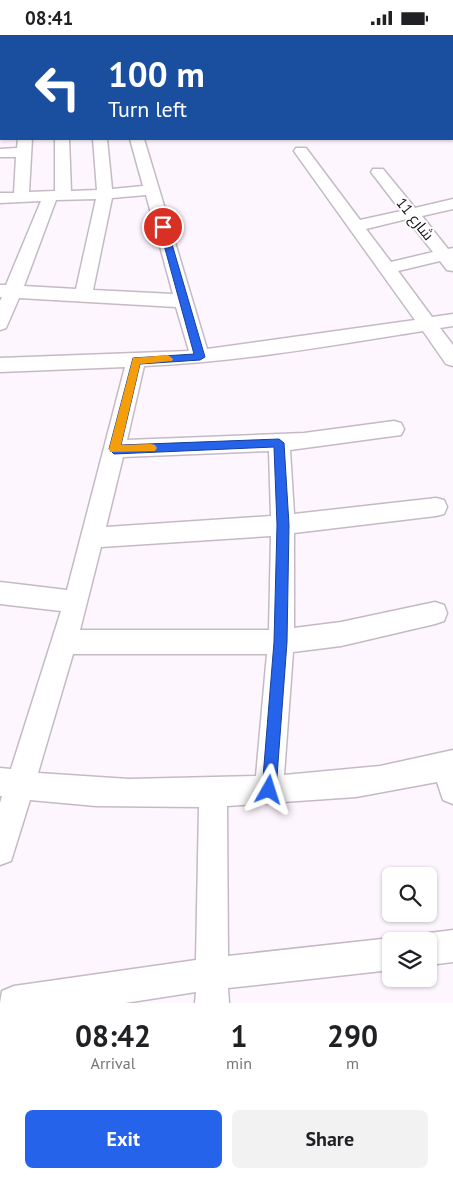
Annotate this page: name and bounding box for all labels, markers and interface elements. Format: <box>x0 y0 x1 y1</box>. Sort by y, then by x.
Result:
text: 08:41 <box>25 6 73 30</box>
text: 100 m <box>108 51 205 97</box>
icon: left <box>25 55 90 120</box>
text: Turn left <box>108 95 187 123</box>
street label: شارع 11 <box>391 194 438 245</box>
pin <box>142 206 184 248</box>
icon: arrive <box>149 213 177 241</box>
position arrow <box>242 763 294 815</box>
map controls <box>382 867 437 987</box>
button: search <box>382 867 437 922</box>
button: layers <box>382 932 437 987</box>
text: 08:42 <box>75 1016 151 1055</box>
text: 1 <box>231 1016 248 1055</box>
text: 290 <box>327 1016 378 1055</box>
text: Arrival <box>91 1053 135 1073</box>
text: min <box>226 1053 252 1073</box>
text: m <box>346 1053 359 1073</box>
button: Exit <box>25 1110 222 1168</box>
button: Share <box>232 1110 428 1168</box>

